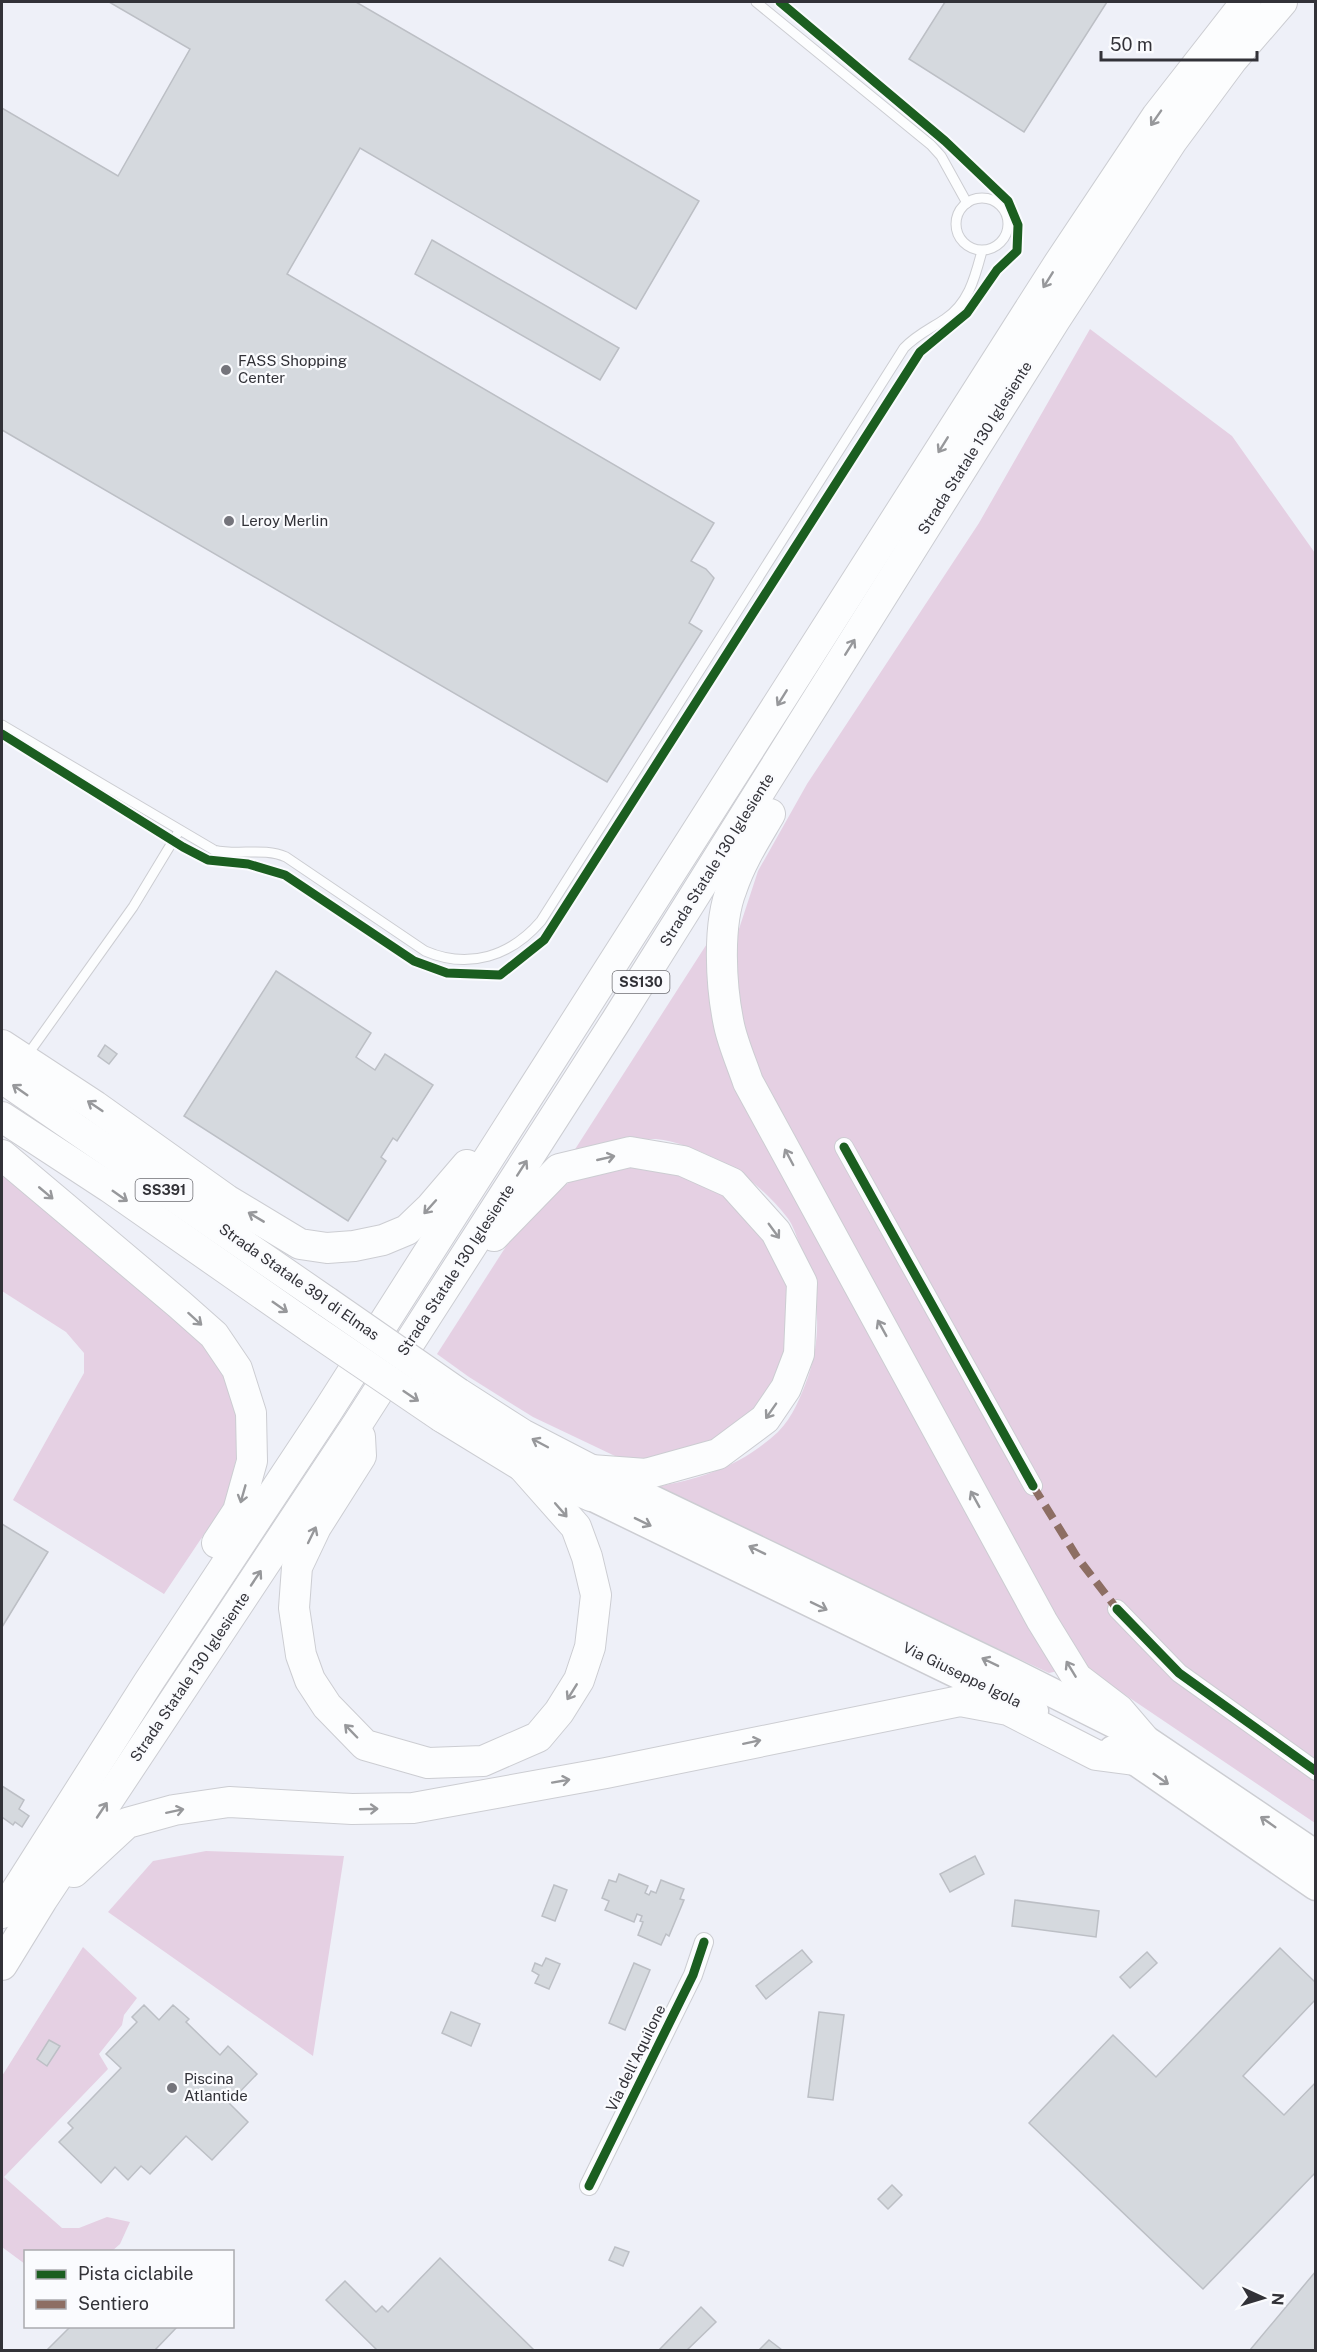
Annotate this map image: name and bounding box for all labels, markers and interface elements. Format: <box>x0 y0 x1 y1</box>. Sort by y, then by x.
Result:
scale bar <box>1101 24 1257 62</box>
text: 50 m <box>1110 34 1153 55</box>
one-way arrow <box>1150 110 1162 126</box>
one-way arrow <box>1041 272 1054 289</box>
place label: FASS Shopping Center <box>238 352 347 386</box>
street label: Strada Statale 130 Iglesiente <box>914 358 1035 537</box>
marker: FASS Shopping Center <box>219 363 233 377</box>
one-way arrow <box>937 436 949 453</box>
place label: Leroy Merlin <box>241 512 328 529</box>
marker: Leroy Merlin <box>222 514 236 528</box>
one-way arrow <box>844 639 857 656</box>
one-way arrow <box>775 689 787 706</box>
street label: Strada Statale 130 Iglesiente <box>656 770 777 949</box>
road number: SS130 <box>612 971 670 993</box>
one-way arrow <box>12 1084 28 1096</box>
one-way arrow <box>87 1100 104 1112</box>
one-way arrow <box>783 1149 795 1166</box>
one-way arrow <box>597 1151 616 1163</box>
one-way arrow <box>516 1159 529 1176</box>
road number: SS391 <box>136 1179 192 1201</box>
street label: Strada Statale 130 Iglesiente <box>394 1181 517 1359</box>
one-way arrow <box>38 1186 54 1199</box>
one-way arrow <box>112 1190 128 1202</box>
one-way arrow <box>423 1199 437 1214</box>
one-way arrow <box>248 1210 265 1222</box>
street label: Strada Statale 391 di Elmas <box>216 1220 382 1343</box>
one-way arrow <box>767 1222 780 1238</box>
one-way arrow <box>272 1301 288 1313</box>
one-way arrow <box>187 1311 202 1325</box>
one-way arrow <box>876 1320 888 1337</box>
one-way arrow <box>403 1390 419 1402</box>
one-way arrow <box>765 1402 777 1418</box>
one-way arrow <box>531 1437 549 1448</box>
one-way arrow <box>236 1484 248 1503</box>
one-way arrow <box>969 1491 981 1508</box>
one-way arrow <box>554 1502 568 1517</box>
one-way arrow <box>634 1516 652 1528</box>
one-way arrow <box>307 1527 318 1545</box>
one-way arrow <box>749 1544 767 1556</box>
one-way arrow <box>250 1570 262 1586</box>
street label: Strada Statale 130 Iglesiente <box>126 1589 253 1765</box>
one-way arrow <box>809 1601 827 1613</box>
street label: Via Giuseppe Igola <box>900 1638 1024 1711</box>
one-way arrow <box>982 1655 1000 1667</box>
one-way arrow <box>1065 1661 1077 1678</box>
one-way arrow <box>565 1683 577 1700</box>
one-way arrow <box>343 1723 358 1738</box>
one-way arrow <box>742 1736 762 1747</box>
one-way arrow <box>1153 1773 1169 1785</box>
one-way arrow <box>551 1775 571 1786</box>
one-way arrow <box>96 1802 108 1819</box>
one-way arrow <box>358 1803 378 1815</box>
one-way arrow <box>164 1805 184 1816</box>
one-way arrow <box>1260 1816 1276 1828</box>
street label: Via dell'Aquilone <box>602 2002 669 2114</box>
place label: Piscina Atlantide <box>184 2070 248 2104</box>
marker: Piscina Atlantide <box>165 2081 179 2095</box>
legend <box>24 2250 234 2328</box>
text: Pista ciclabile <box>78 2263 193 2284</box>
north arrow <box>1233 2268 1293 2328</box>
text: N <box>1268 2292 1287 2306</box>
text: Sentiero <box>78 2293 149 2314</box>

